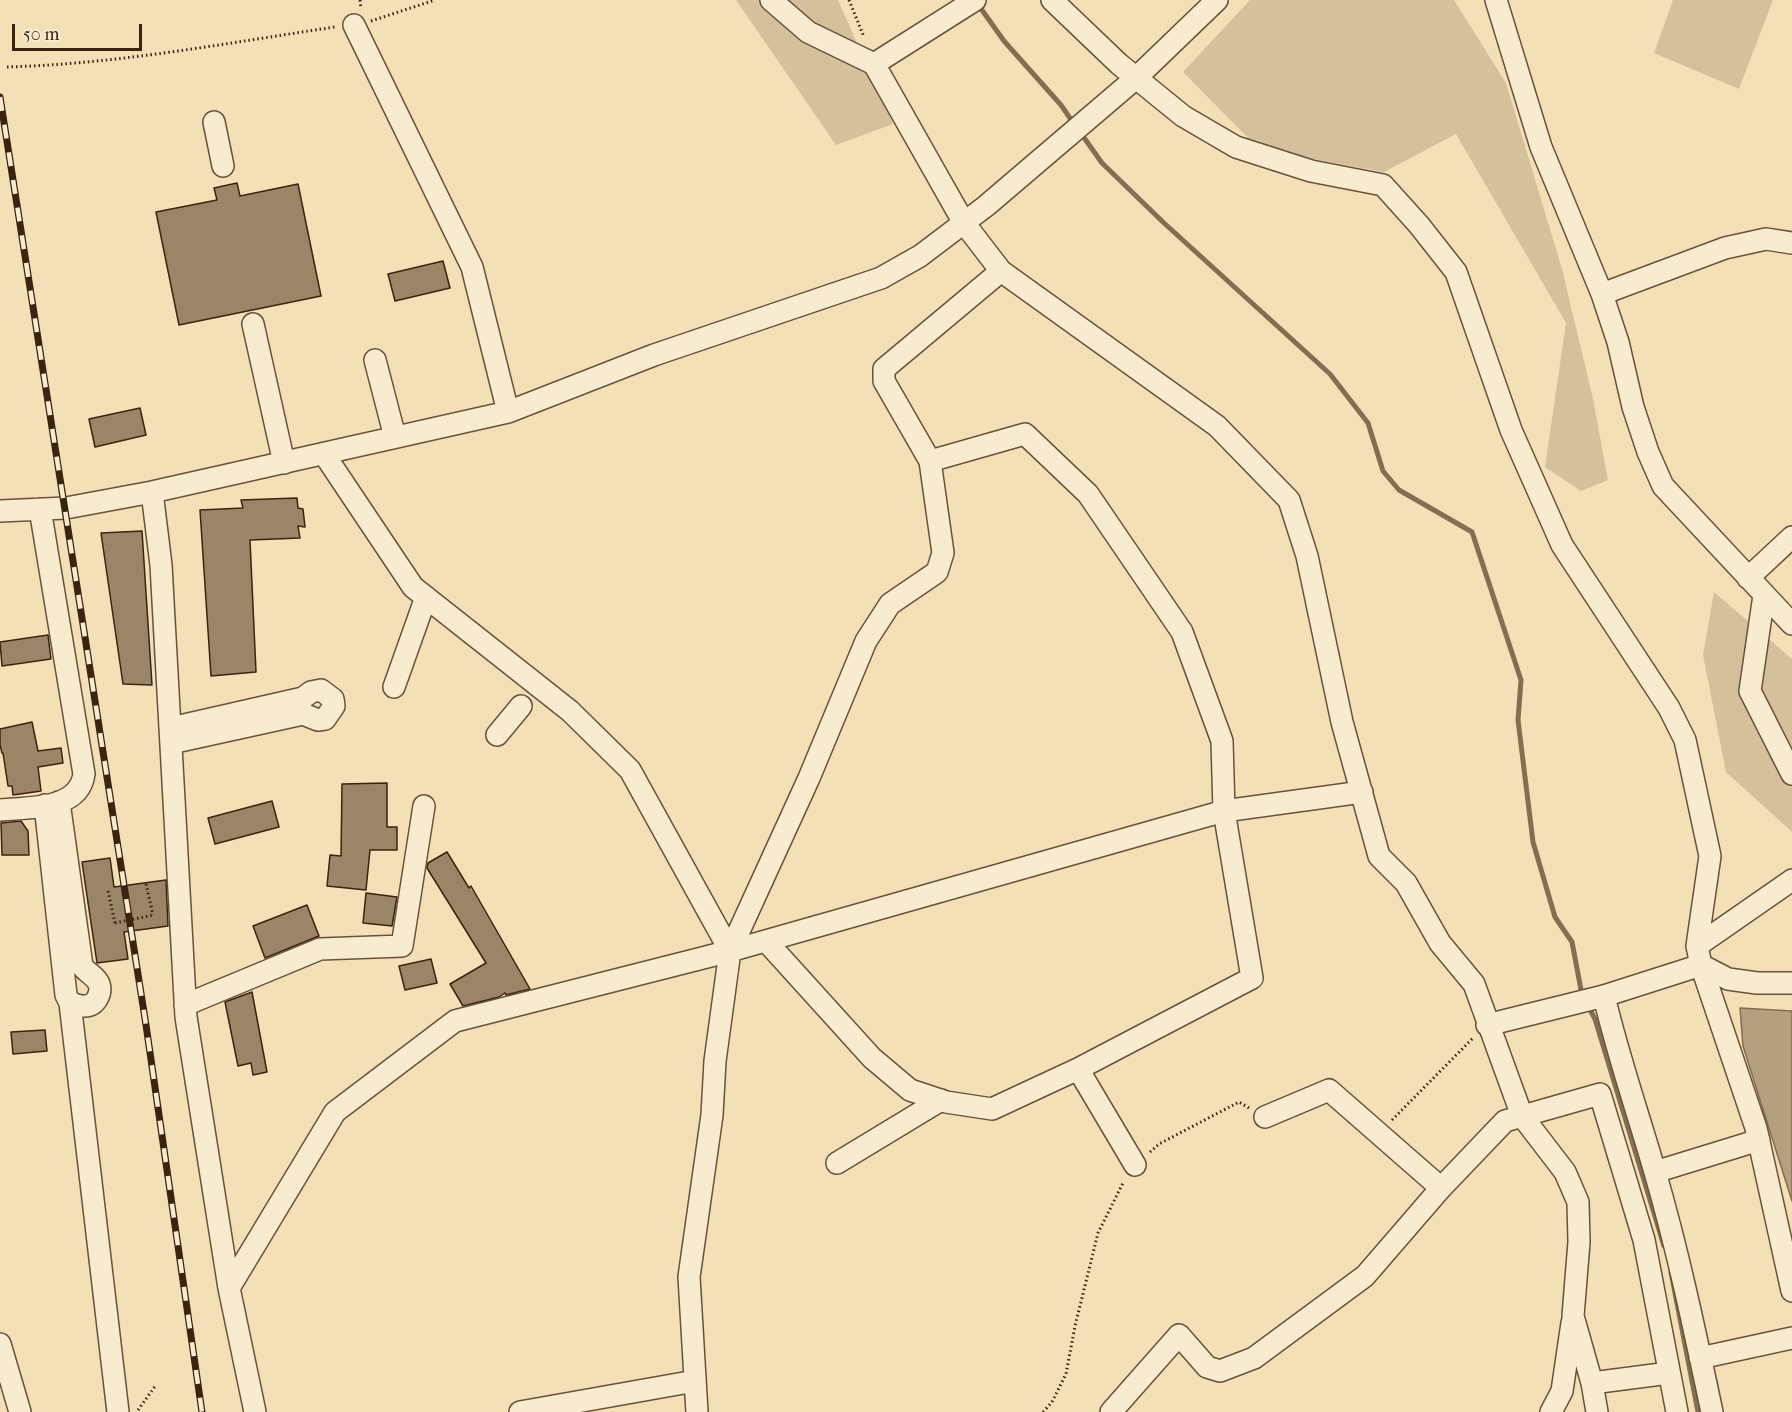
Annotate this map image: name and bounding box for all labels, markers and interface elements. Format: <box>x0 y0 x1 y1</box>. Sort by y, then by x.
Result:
scale bar <box>15 12 146 50</box>
text: 50 m <box>23 24 59 45</box>

